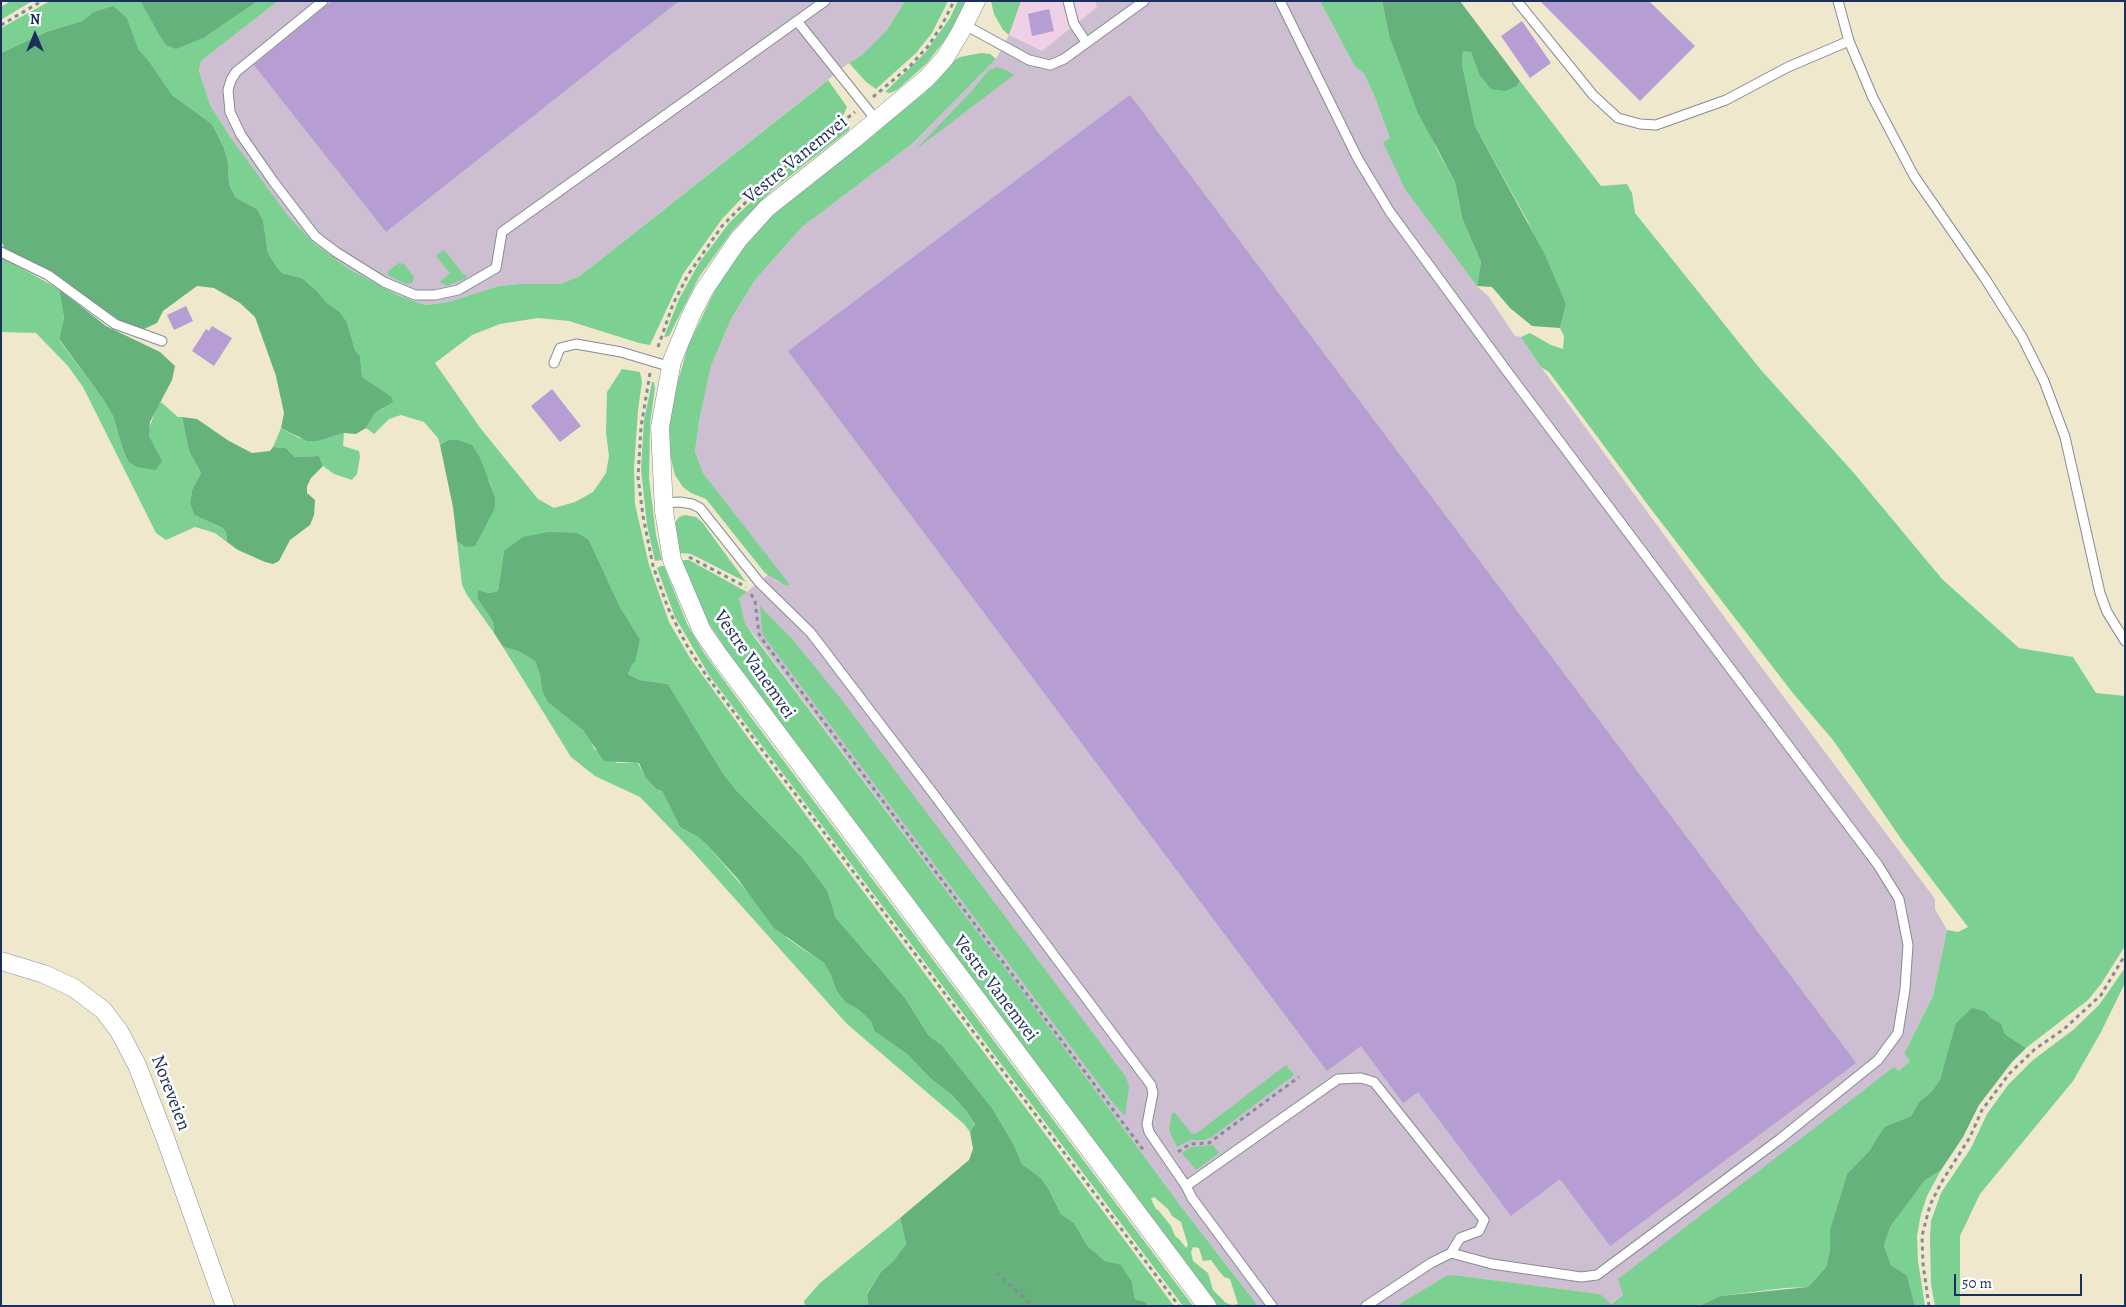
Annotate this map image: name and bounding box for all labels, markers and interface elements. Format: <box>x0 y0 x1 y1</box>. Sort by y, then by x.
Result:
north arrow <box>10 10 60 60</box>
text: N <box>30 10 40 29</box>
street label: Vestre Vanemvei <box>739 111 853 209</box>
street label: Vestre Vanemvei <box>708 606 800 724</box>
street label: Vestre Vanemvei <box>948 931 1042 1047</box>
street label: Noreveien <box>145 1052 195 1134</box>
scale bar <box>1956 1264 2084 1296</box>
text: 50 m <box>1962 1273 1992 1293</box>

